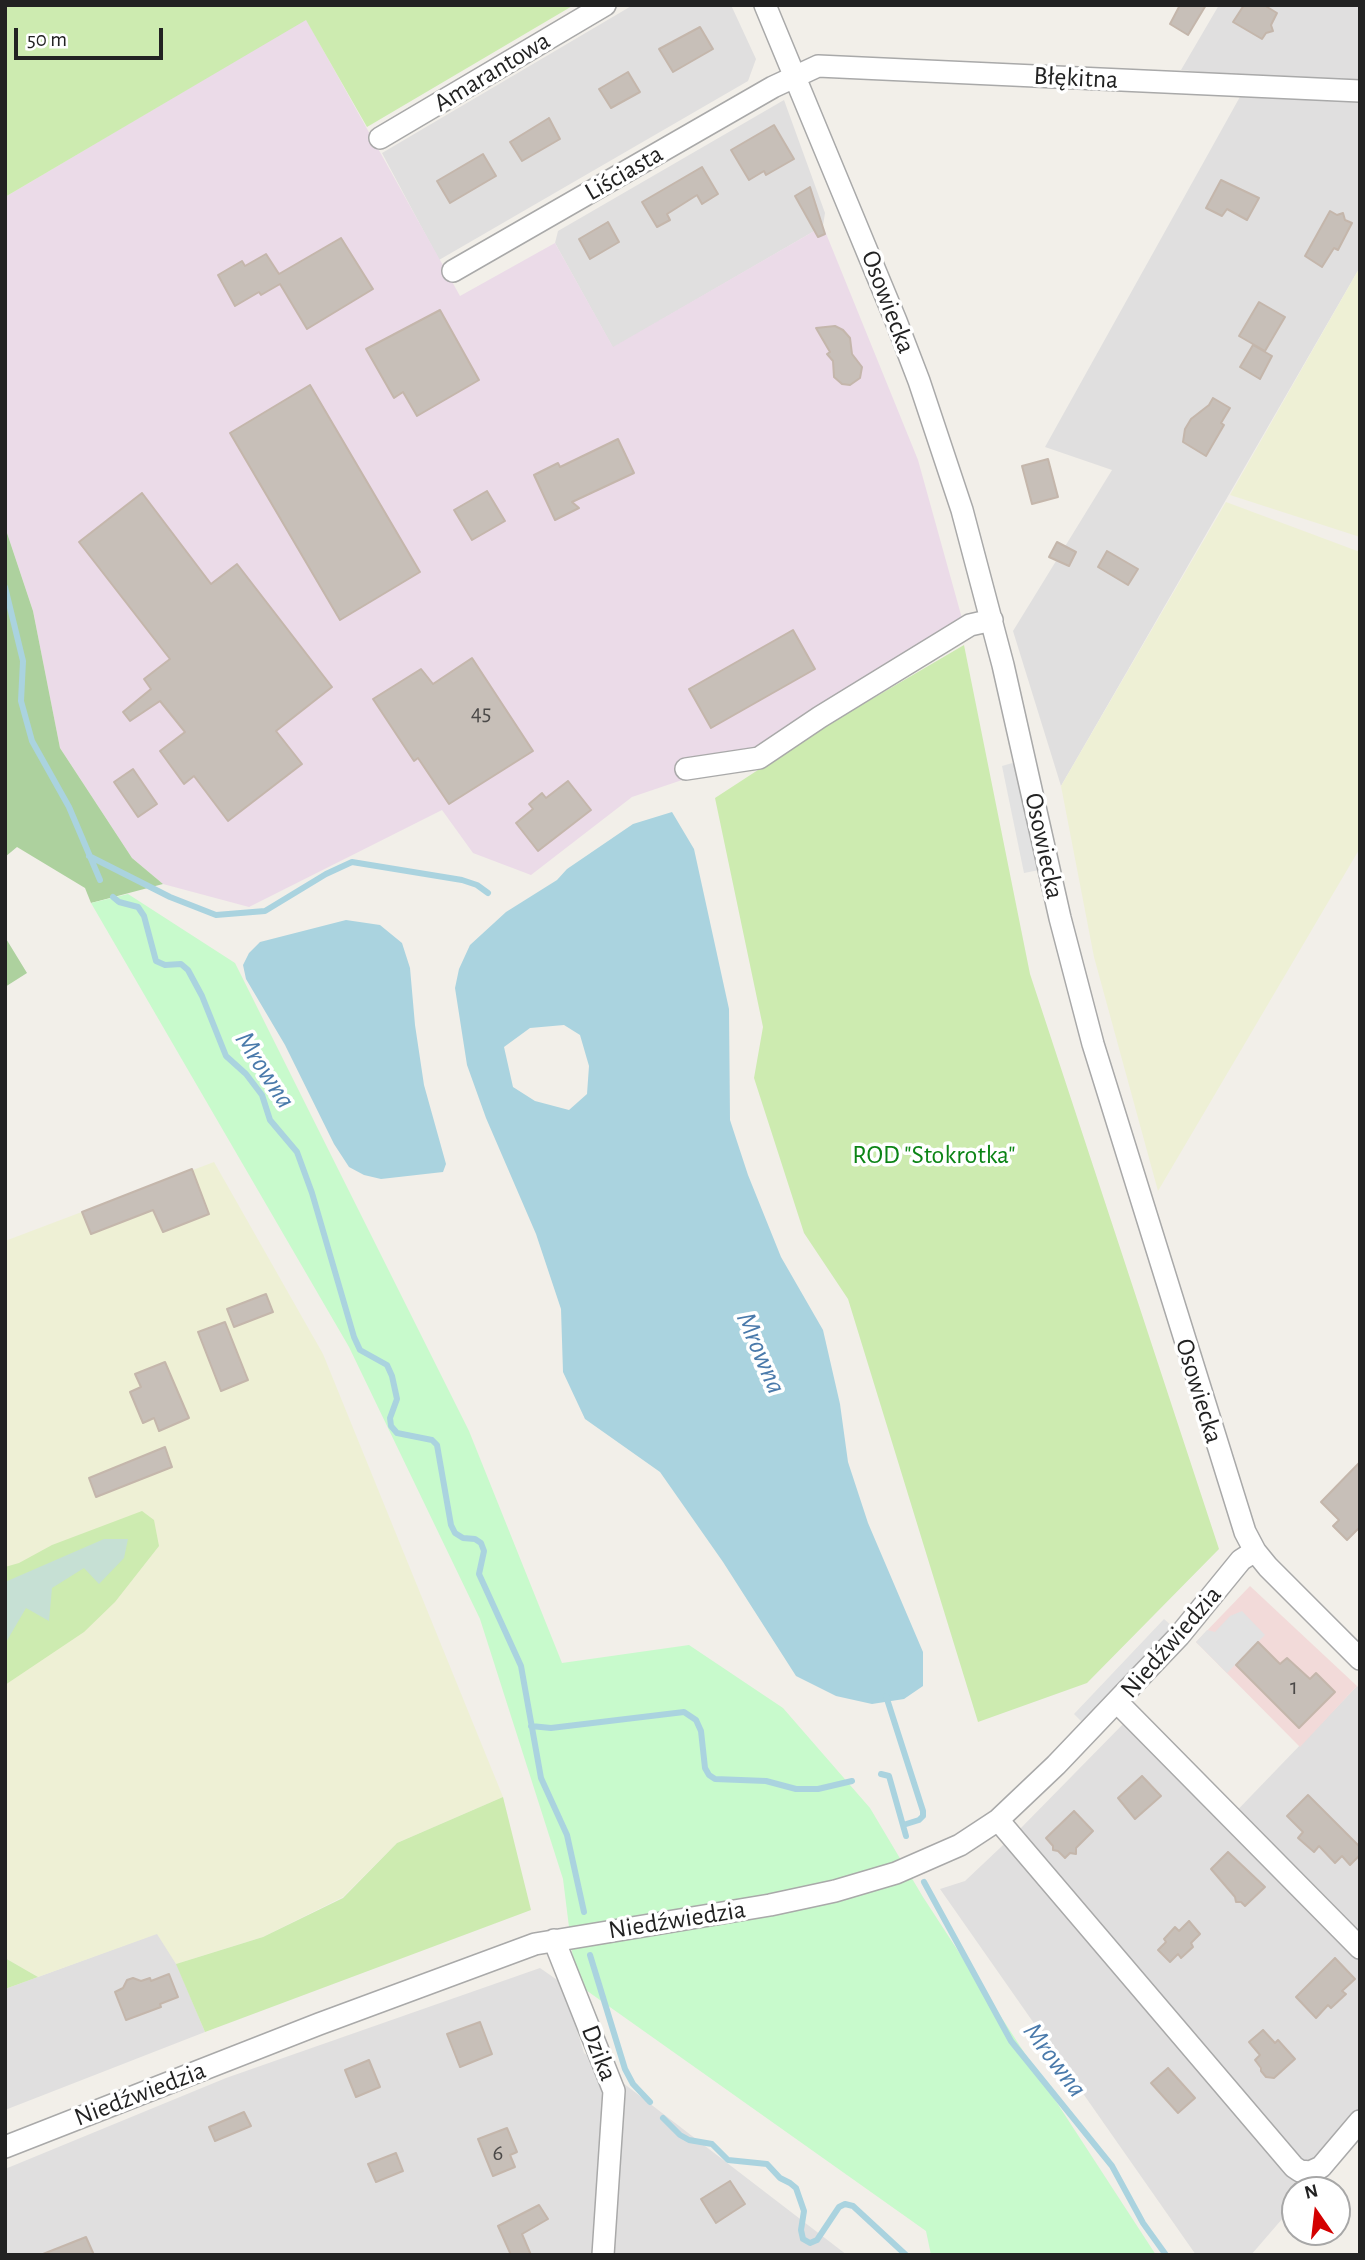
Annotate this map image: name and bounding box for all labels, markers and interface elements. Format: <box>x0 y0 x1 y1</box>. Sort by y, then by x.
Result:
scale bar <box>18 14 166 58</box>
street label: Amarantowa <box>428 25 556 119</box>
text: 50 m <box>27 29 67 50</box>
street label: Błękitna <box>1033 60 1119 96</box>
street label: Liściasta <box>579 138 669 208</box>
street label: Osowiecka <box>854 246 922 358</box>
house number: 45 <box>471 699 491 727</box>
street label: Osowiecka <box>1018 790 1070 902</box>
water label: Mrowna <box>228 1025 302 1115</box>
park label: ROD "Stokrotka" <box>852 1139 1016 1171</box>
water label: Mrowna <box>729 1307 793 1399</box>
street label: Osowiecka <box>1168 1335 1230 1447</box>
street label: Niedźwiedzia <box>1114 1580 1228 1704</box>
house number: 1 <box>1290 1673 1298 1701</box>
street label: Niedźwiedzia <box>606 1894 748 1946</box>
water label: Mrowna <box>1016 2016 1094 2104</box>
street label: Dzika <box>574 2021 624 2085</box>
street label: Niedźwiedzia <box>70 2055 210 2133</box>
house number: 6 <box>493 2139 503 2167</box>
north arrow <box>1281 2176 1351 2246</box>
text: N <box>1303 2181 1320 2203</box>

